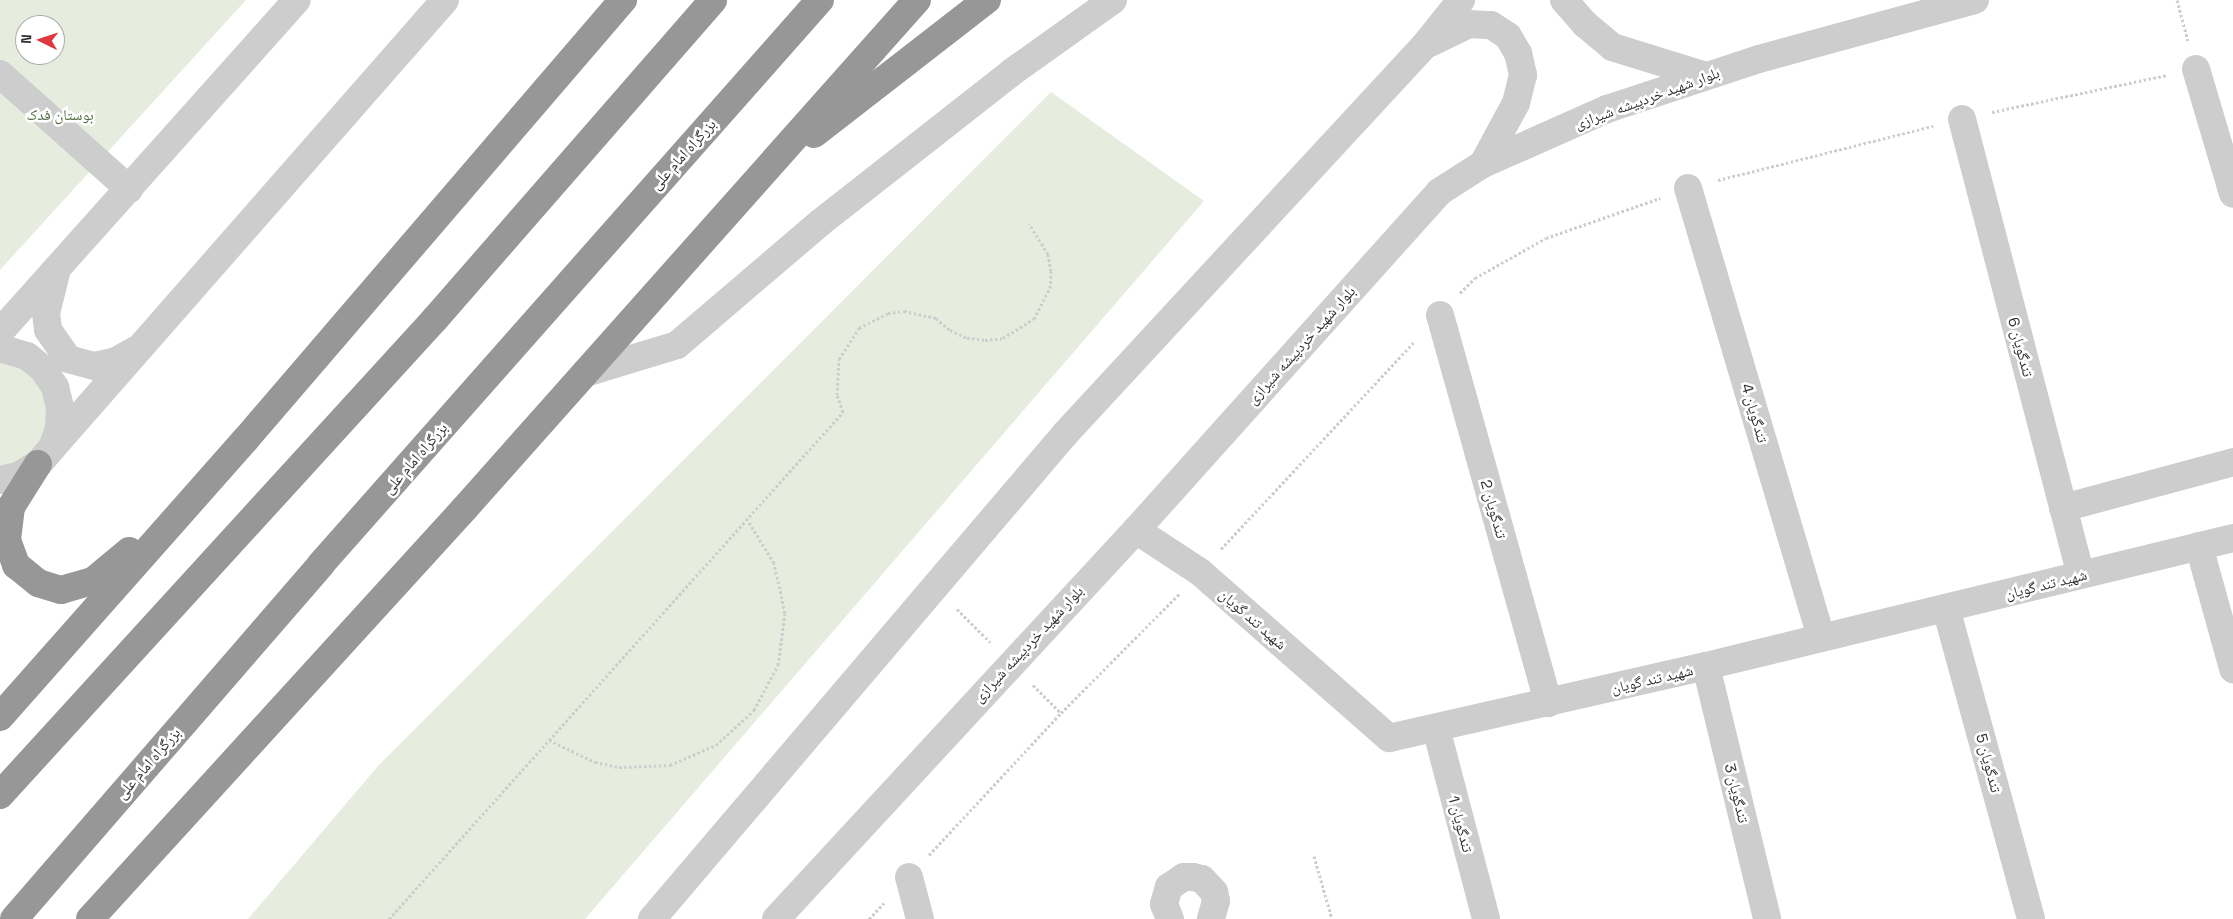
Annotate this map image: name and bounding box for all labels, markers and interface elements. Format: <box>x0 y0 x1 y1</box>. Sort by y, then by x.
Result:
north arrow <box>15 15 65 65</box>
text: N <box>17 34 35 44</box>
street label: بلوار شهید خردپیشه شیرازی <box>1572 63 1722 133</box>
park label: بوستان فدک <box>26 106 94 124</box>
street label: بزرگراه امام علی <box>647 115 719 193</box>
street label: بلوار شهید خردپیشه شیرازی <box>1243 282 1359 408</box>
street label: تندگویان 6 <box>2004 315 2038 379</box>
street label: تندگویان 4 <box>1738 381 1772 445</box>
street label: بزرگراه امام علی <box>379 419 451 497</box>
street label: تندگویان 2 <box>1477 477 1511 541</box>
street label: شهید تند گویان <box>2003 565 2089 603</box>
street label: بلوار شهید خردپیشه شیرازی <box>969 582 1087 706</box>
street label: شهید تند گویان <box>1216 585 1290 653</box>
street label: شهید تند گویان <box>1609 661 1695 697</box>
street label: بزرگراه امام علی <box>112 724 184 802</box>
street label: تندگویان 5 <box>1972 731 2006 795</box>
street label: تندگویان 3 <box>1721 761 1753 825</box>
street label: تندگویان 1 <box>1445 794 1477 854</box>

